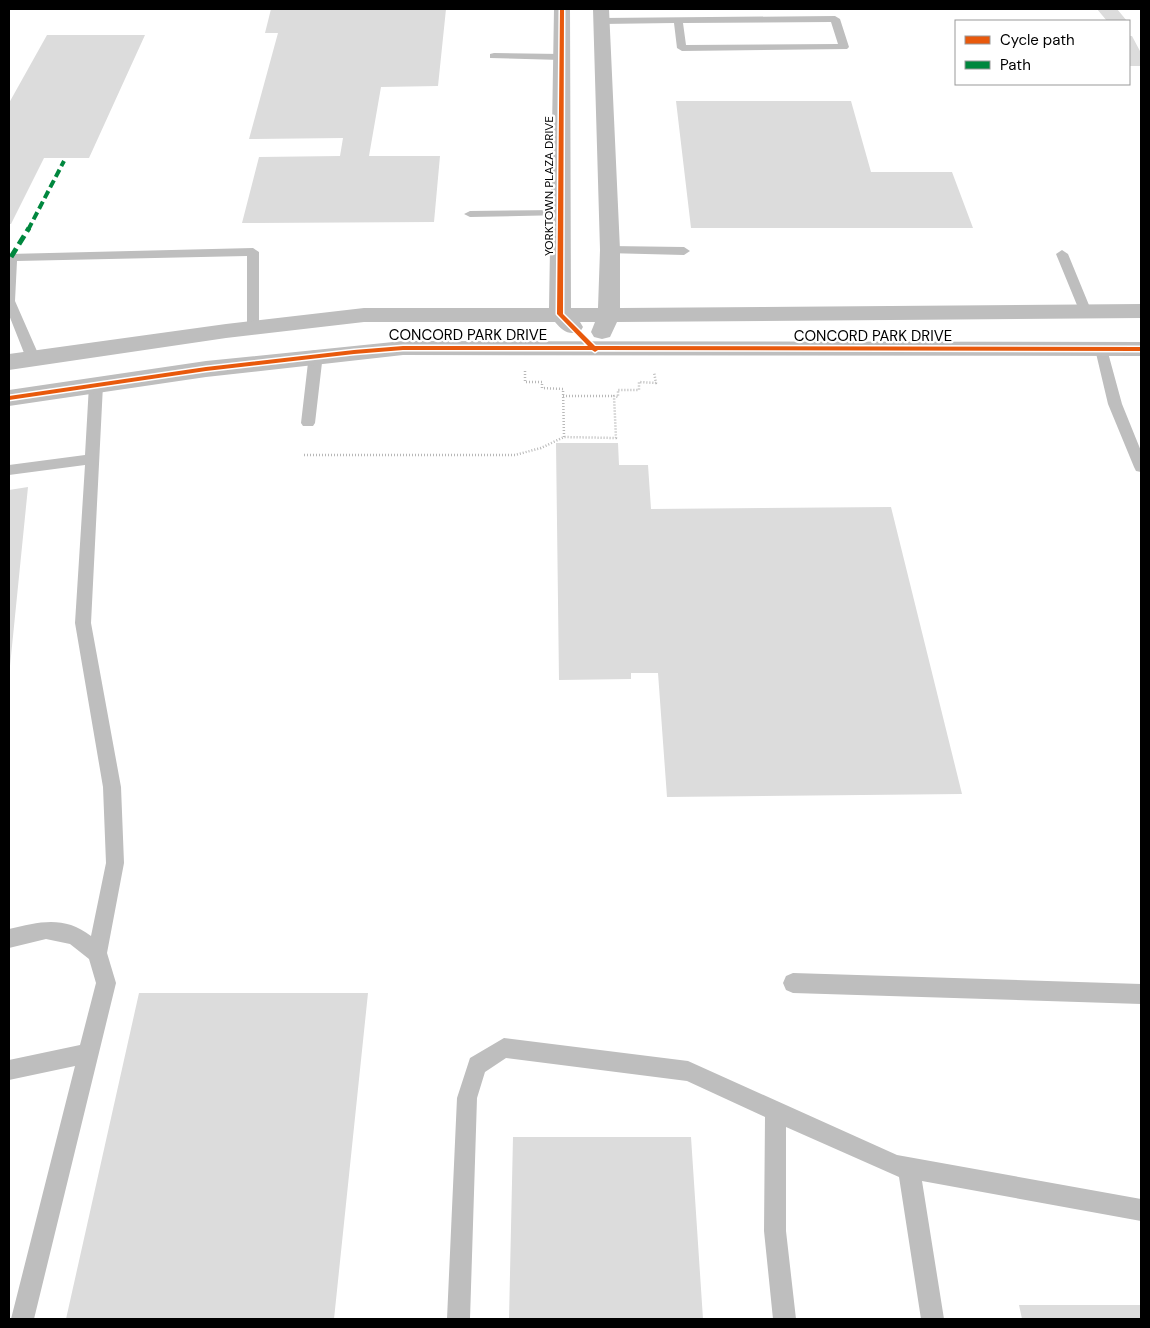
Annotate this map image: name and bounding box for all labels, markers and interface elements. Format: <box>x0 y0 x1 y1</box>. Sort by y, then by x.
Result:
legend <box>955 20 1130 85</box>
text: Cycle path <box>1000 30 1075 50</box>
text: Path <box>1000 55 1031 75</box>
street label: YORKTOWN PLAZA DRIVE <box>541 116 557 256</box>
street label: CONCORD PARK DRIVE <box>389 325 547 345</box>
street label: CONCORD PARK DRIVE <box>794 326 952 346</box>

